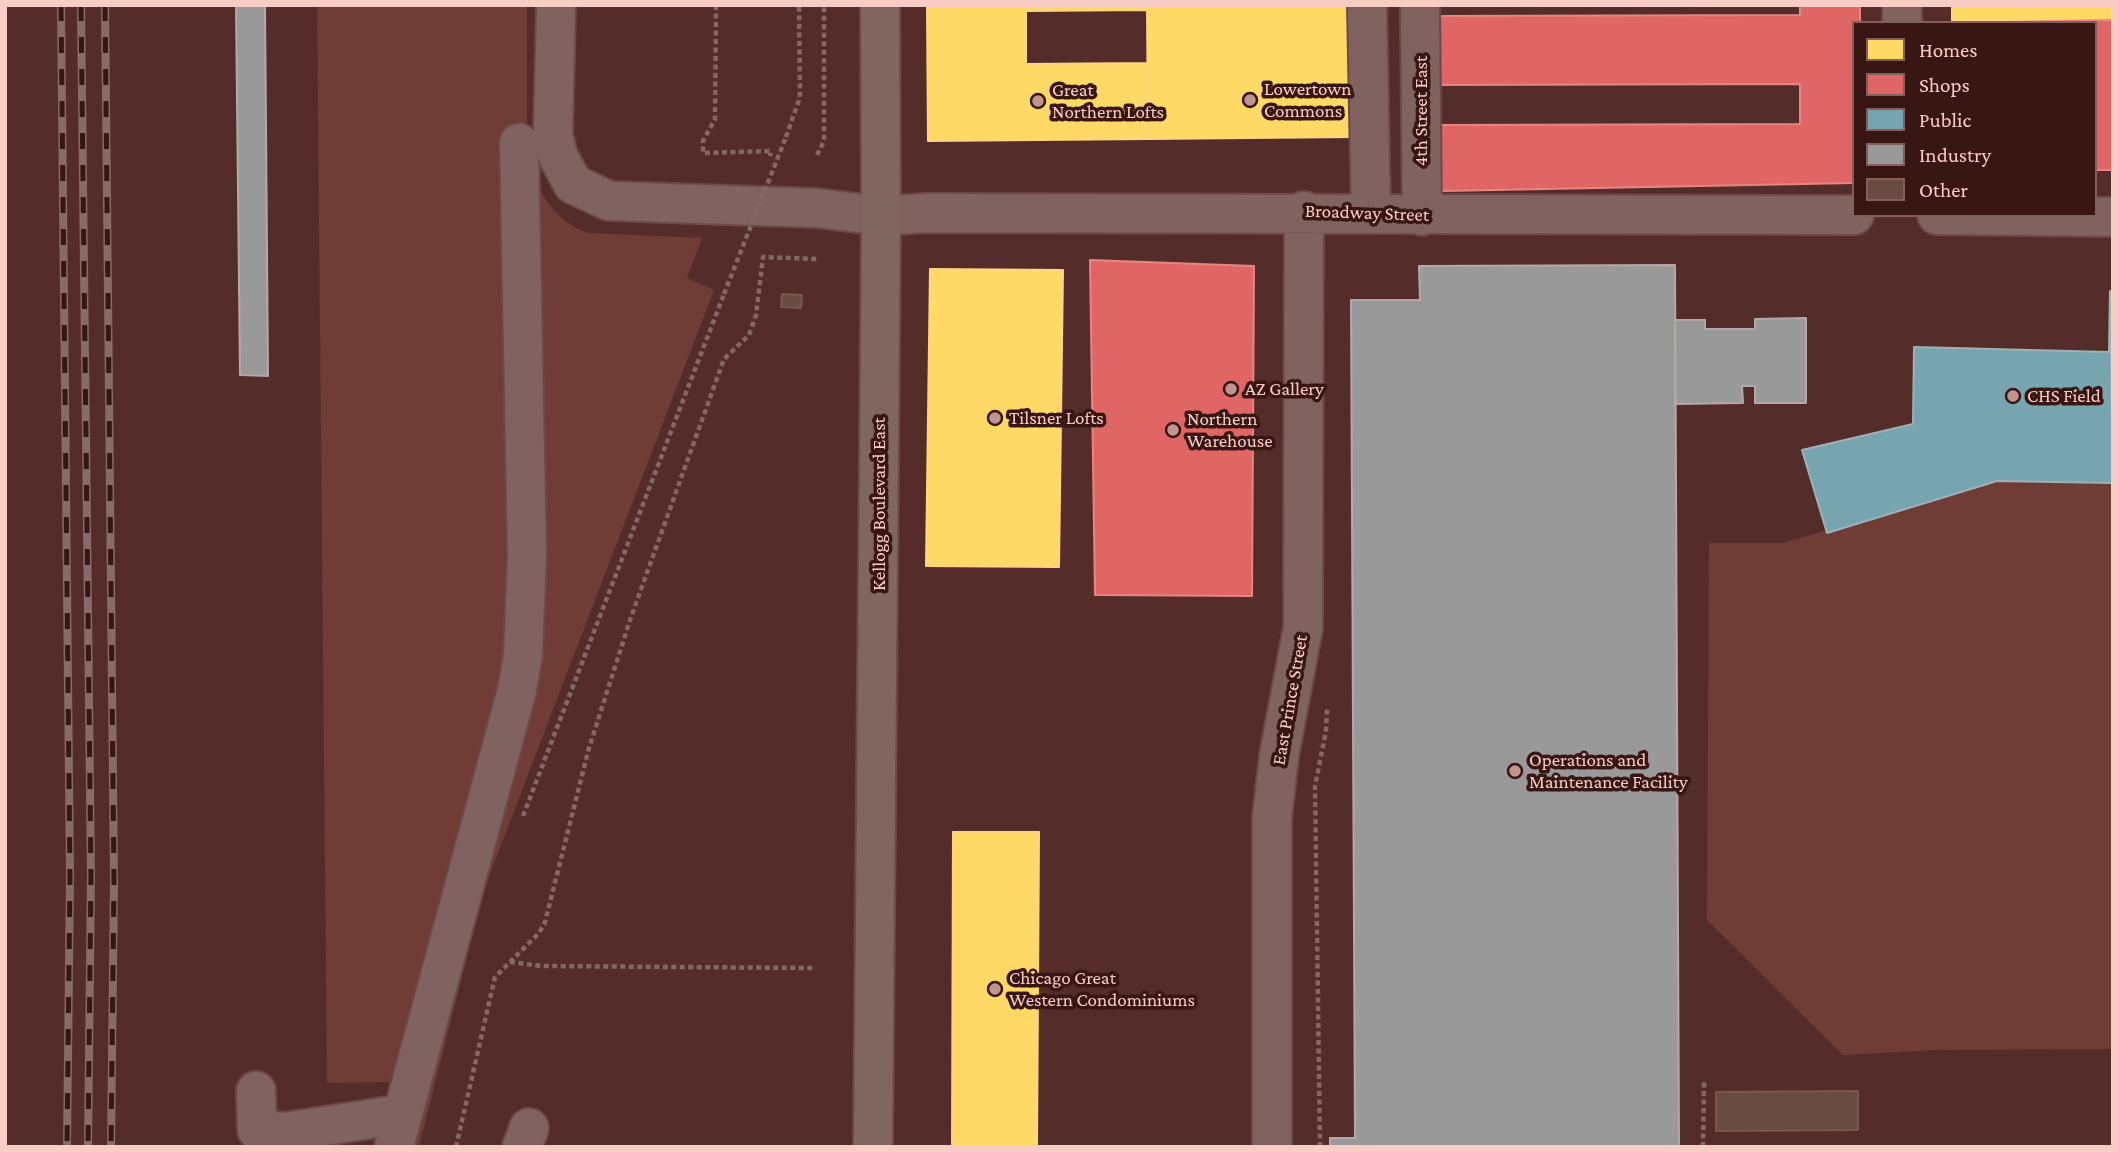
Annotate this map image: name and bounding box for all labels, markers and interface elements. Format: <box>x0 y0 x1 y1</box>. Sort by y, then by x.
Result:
legend <box>1852 21 2097 217</box>
text: Homes <box>1919 38 1978 62</box>
street label: 4th Street East <box>1410 56 1432 166</box>
text: Shops <box>1919 73 1970 97</box>
place label: Lowertown Commons <box>1264 78 1352 122</box>
place label: Great Northern Lofts <box>1052 79 1164 123</box>
marker: Lowertown Commons <box>1242 92 1258 108</box>
marker: Great Northern Lofts <box>1030 93 1046 109</box>
text: Public <box>1919 108 1971 132</box>
text: Industry <box>1919 143 1991 167</box>
text: Other <box>1919 178 1968 202</box>
street label: Broadway Street <box>1304 199 1430 227</box>
place label: AZ Gallery <box>1245 378 1324 400</box>
marker: AZ Gallery <box>1223 381 1239 397</box>
place label: CHS Field <box>2027 385 2101 407</box>
marker: CHS Field <box>2005 388 2021 404</box>
place label: Tilsner Lofts <box>1009 407 1104 429</box>
place label: Northern Warehouse <box>1187 408 1273 452</box>
marker: Tilsner Lofts <box>987 410 1003 426</box>
street label: Kellogg Boulevard East <box>868 417 890 591</box>
marker: Northern Warehouse <box>1165 422 1181 438</box>
street label: East Prince Street <box>1267 633 1313 767</box>
place label: Operations and Maintenance Facility <box>1529 749 1688 793</box>
marker: Operations and Maintenance Facility <box>1507 763 1523 779</box>
place label: Chicago Great Western Condominiums <box>1009 967 1195 1011</box>
marker: Chicago Great Western Condominiums <box>987 981 1003 997</box>

